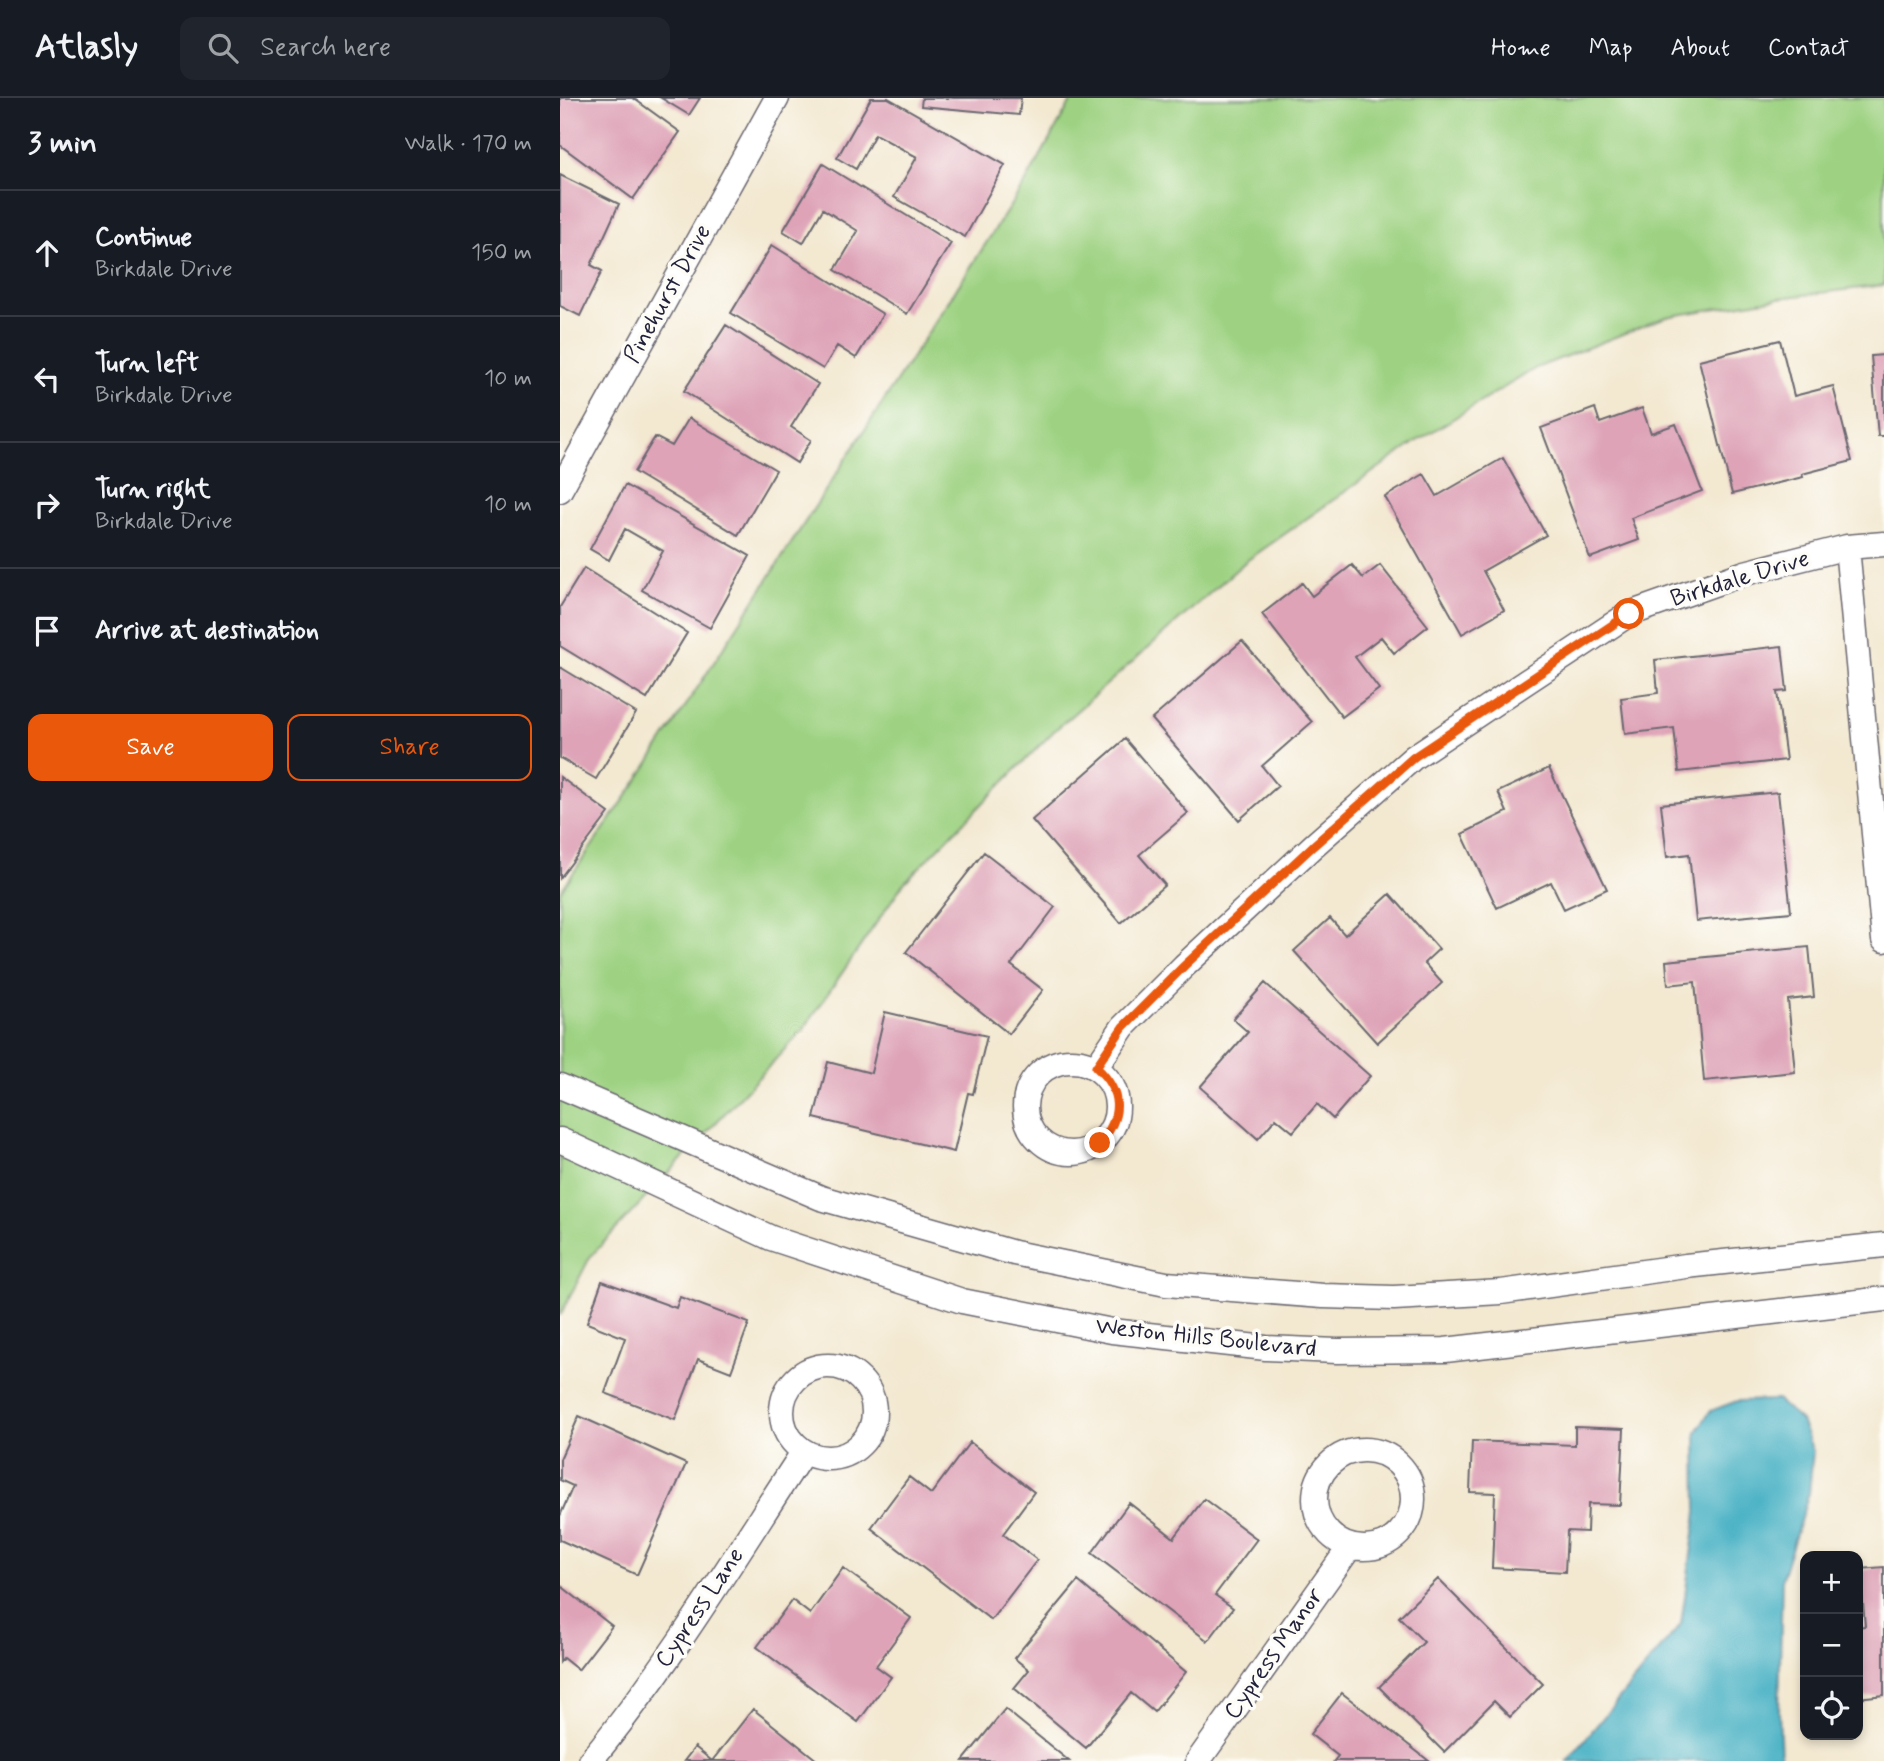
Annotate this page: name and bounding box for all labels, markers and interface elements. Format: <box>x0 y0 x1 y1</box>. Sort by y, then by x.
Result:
search box <box>180 17 670 80</box>
text: Atlasly <box>35 26 138 70</box>
icon: search <box>204 29 242 67</box>
text: Search here <box>260 31 391 65</box>
text: Home <box>1491 33 1551 64</box>
text: Map <box>1589 33 1633 64</box>
text: About <box>1671 33 1730 64</box>
text: Contact <box>1768 33 1849 64</box>
text: 3 min <box>28 124 97 163</box>
text: Walk · 170 m <box>404 129 532 159</box>
street label: Pinehurst Drive <box>617 219 719 369</box>
text: Continue <box>95 221 192 255</box>
icon: ahead <box>28 234 66 272</box>
text: 150 m <box>471 238 532 268</box>
text: Birkdale Drive <box>95 255 233 285</box>
text: Turn left <box>95 347 199 381</box>
icon: left <box>28 360 66 398</box>
text: 10 m <box>484 364 532 394</box>
text: Birkdale Drive <box>95 381 233 411</box>
text: Turn right <box>95 473 211 507</box>
icon: right <box>28 486 66 524</box>
text: 10 m <box>484 490 532 520</box>
text: Birkdale Drive <box>95 507 233 537</box>
street label: Birkdale Drive <box>1667 543 1813 615</box>
route start <box>1613 598 1644 629</box>
icon: arrive <box>28 612 66 650</box>
text: Arrive at destination <box>95 614 319 648</box>
button: Save <box>28 714 273 781</box>
button: Share <box>287 714 532 781</box>
route end <box>1084 1127 1115 1158</box>
street label: Weston Hills Boulevard <box>1094 1311 1318 1365</box>
street label: Cypress Lane <box>649 1542 751 1674</box>
map controls <box>1800 1551 1863 1740</box>
button: + <box>1800 1551 1863 1614</box>
street label: Cypress Manor <box>1217 1581 1331 1726</box>
button: − <box>1800 1614 1863 1677</box>
button: locate <box>1800 1677 1863 1740</box>

